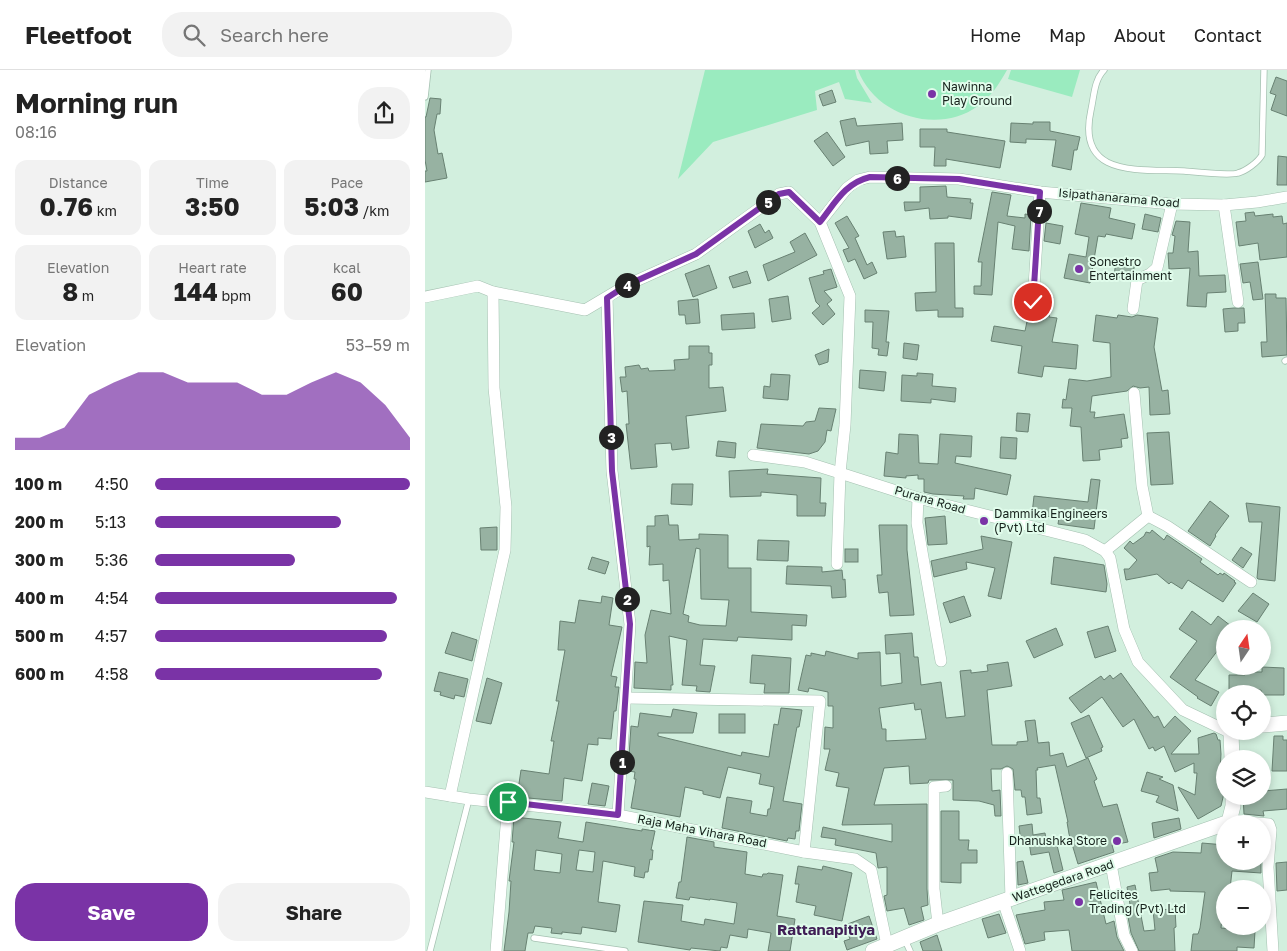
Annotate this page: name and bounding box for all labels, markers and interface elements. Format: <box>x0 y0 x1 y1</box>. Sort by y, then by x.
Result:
search box <box>162 12 512 57</box>
text: Fleetfoot <box>25 20 132 49</box>
icon: search <box>180 21 208 49</box>
text: Search here <box>220 23 329 46</box>
text: Home <box>970 24 1021 46</box>
text: Map <box>1049 24 1086 46</box>
text: About <box>1114 24 1166 46</box>
text: Contact <box>1194 24 1262 46</box>
place label: Nawinna Play Ground <box>942 79 1012 108</box>
text: Morning run <box>15 86 178 119</box>
button: share <box>358 87 410 139</box>
marker: Nawinna Play Ground <box>926 88 938 100</box>
text: 08:16 <box>15 122 57 142</box>
pin: 6 <box>885 166 909 190</box>
text: 6 <box>893 170 902 187</box>
text: Distance <box>49 174 108 191</box>
text: Time <box>196 174 229 191</box>
text: Pace <box>330 174 363 191</box>
street label: Isipathanarama Road <box>1058 185 1180 210</box>
pin: 5 <box>755 190 781 214</box>
text: 0.76 <box>39 191 93 222</box>
text: 3:50 <box>185 191 240 222</box>
text: 5:03 <box>304 191 359 222</box>
text: 5 <box>764 194 773 211</box>
pin: 7 <box>1027 198 1051 224</box>
text: km <box>93 202 117 219</box>
text: /km <box>359 202 389 219</box>
text: 7 <box>1036 203 1043 220</box>
place label: Sonestro Entertainment <box>1089 254 1172 283</box>
text: Elevation <box>47 259 109 276</box>
text: Heart rate <box>178 259 247 276</box>
text: kcal <box>333 259 361 276</box>
marker: Sonestro Entertainment <box>1073 263 1085 275</box>
pin: 4 <box>615 272 639 298</box>
text: 8 <box>62 276 78 307</box>
text: 144 <box>174 276 218 307</box>
text: 60 <box>331 276 363 307</box>
text: 4 <box>623 277 632 294</box>
pin <box>1012 281 1054 323</box>
text: m <box>78 287 94 304</box>
text: bpm <box>218 287 251 304</box>
icon: check <box>1019 288 1047 316</box>
text: Elevation <box>15 335 86 355</box>
text: 53–59 m <box>346 335 410 355</box>
pin: 3 <box>599 424 623 450</box>
text: 3 <box>607 429 616 446</box>
text: 100 m <box>15 474 62 494</box>
text: 4:50 <box>95 474 129 494</box>
street label: Purana Road <box>893 482 967 517</box>
place label: Dammika Engineers (Pvt) Ltd <box>994 506 1108 535</box>
text: 200 m <box>15 512 64 532</box>
text: 5:13 <box>95 512 126 532</box>
marker: Dammika Engineers (Pvt) Ltd <box>978 515 990 527</box>
text: 300 m <box>15 550 64 570</box>
text: 5:36 <box>95 550 128 570</box>
pin: 2 <box>615 586 639 612</box>
text: 400 m <box>15 588 64 608</box>
text: 4:54 <box>95 588 129 608</box>
text: 2 <box>623 591 632 608</box>
north arrow <box>1216 620 1271 675</box>
map controls <box>1216 620 1271 935</box>
text: 500 m <box>15 626 64 646</box>
text: 4:57 <box>95 626 127 646</box>
text: 600 m <box>15 664 64 684</box>
text: 4:58 <box>95 664 129 684</box>
button: locate <box>1216 685 1271 740</box>
pin: 1 <box>609 750 635 774</box>
button: layers <box>1216 750 1271 805</box>
text: 1 <box>619 754 626 771</box>
pin <box>487 781 529 823</box>
icon: arrive <box>494 788 522 816</box>
street label: Raja Maha Vihara Road <box>636 811 768 850</box>
button: + <box>1216 815 1271 870</box>
place label: Dhanushka Store <box>1009 833 1107 848</box>
marker: Dhanushka Store <box>1111 835 1123 847</box>
street label: Wattegedara Road <box>1010 856 1116 905</box>
button: − <box>1216 880 1271 935</box>
button: Save <box>15 883 208 941</box>
button: Share <box>218 883 410 941</box>
place label: Felicites Trading (Pvt) Ltd <box>1089 887 1186 916</box>
marker: Felicites Trading (Pvt) Ltd <box>1073 896 1085 908</box>
district label: Rattanapitiya <box>777 920 875 938</box>

